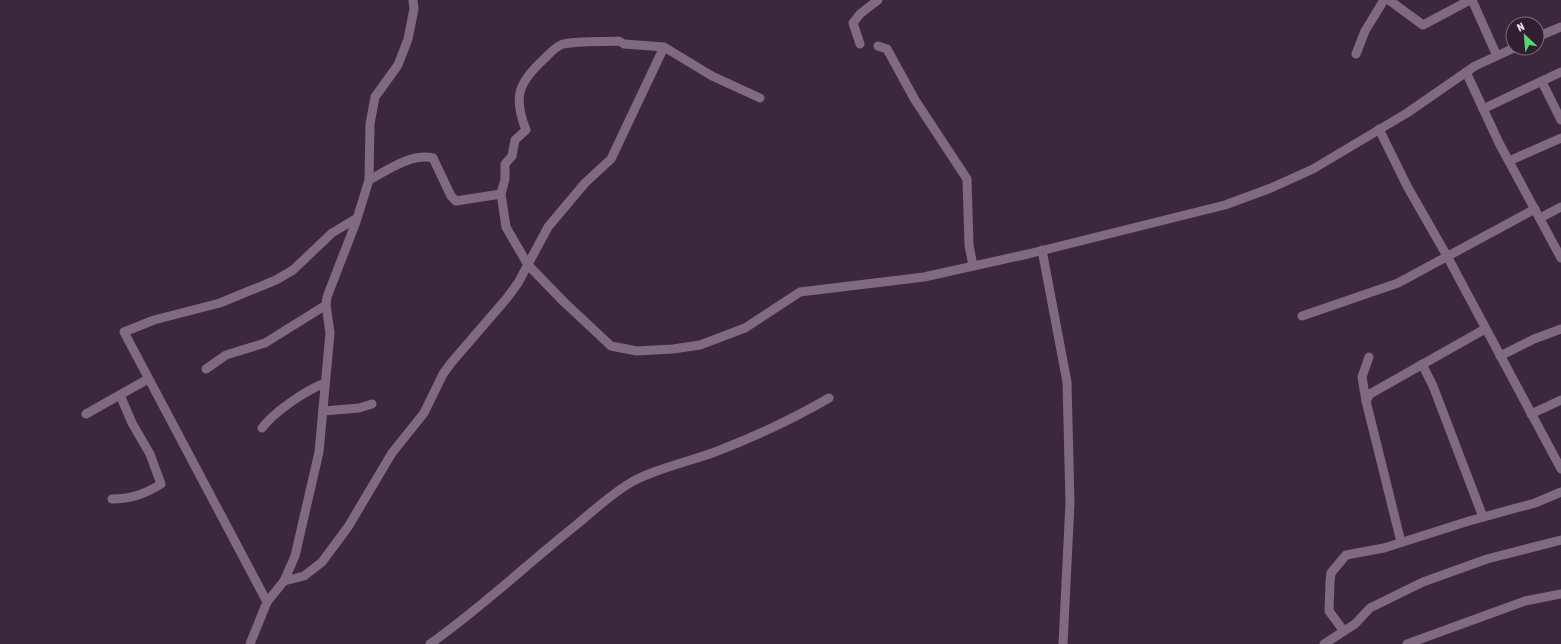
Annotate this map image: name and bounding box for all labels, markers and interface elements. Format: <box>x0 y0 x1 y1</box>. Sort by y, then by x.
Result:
north arrow <box>1505 16 1545 56</box>
text: N <box>1515 20 1526 34</box>

